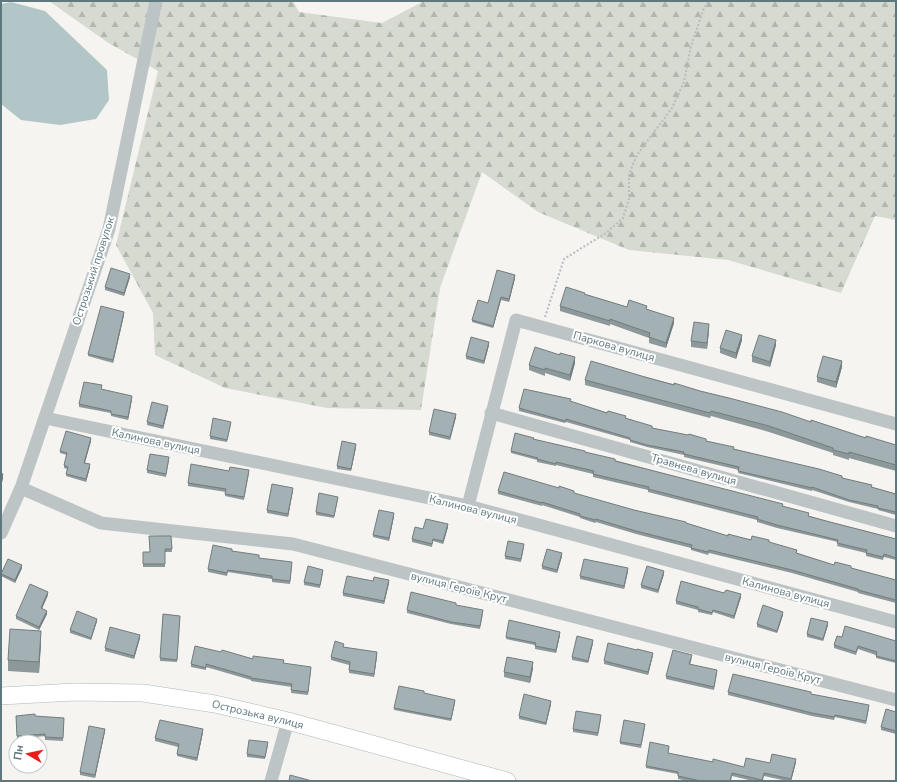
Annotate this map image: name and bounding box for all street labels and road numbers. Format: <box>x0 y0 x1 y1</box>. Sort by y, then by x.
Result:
street label: Острозький провулок <box>69 215 118 327</box>
street label: Паркова вулиця <box>571 328 656 365</box>
street label: Калинова вулиця <box>110 425 201 458</box>
street label: Травнева вулиця <box>649 450 738 489</box>
street label: Калинова вулиця <box>427 491 518 528</box>
street label: вулиця Героїв Крут <box>409 568 509 607</box>
street label: Калинова вулиця <box>741 574 831 611</box>
street label: вулиця Героїв Крут <box>723 649 823 688</box>
street label: Острозька вулиця <box>210 697 305 733</box>

